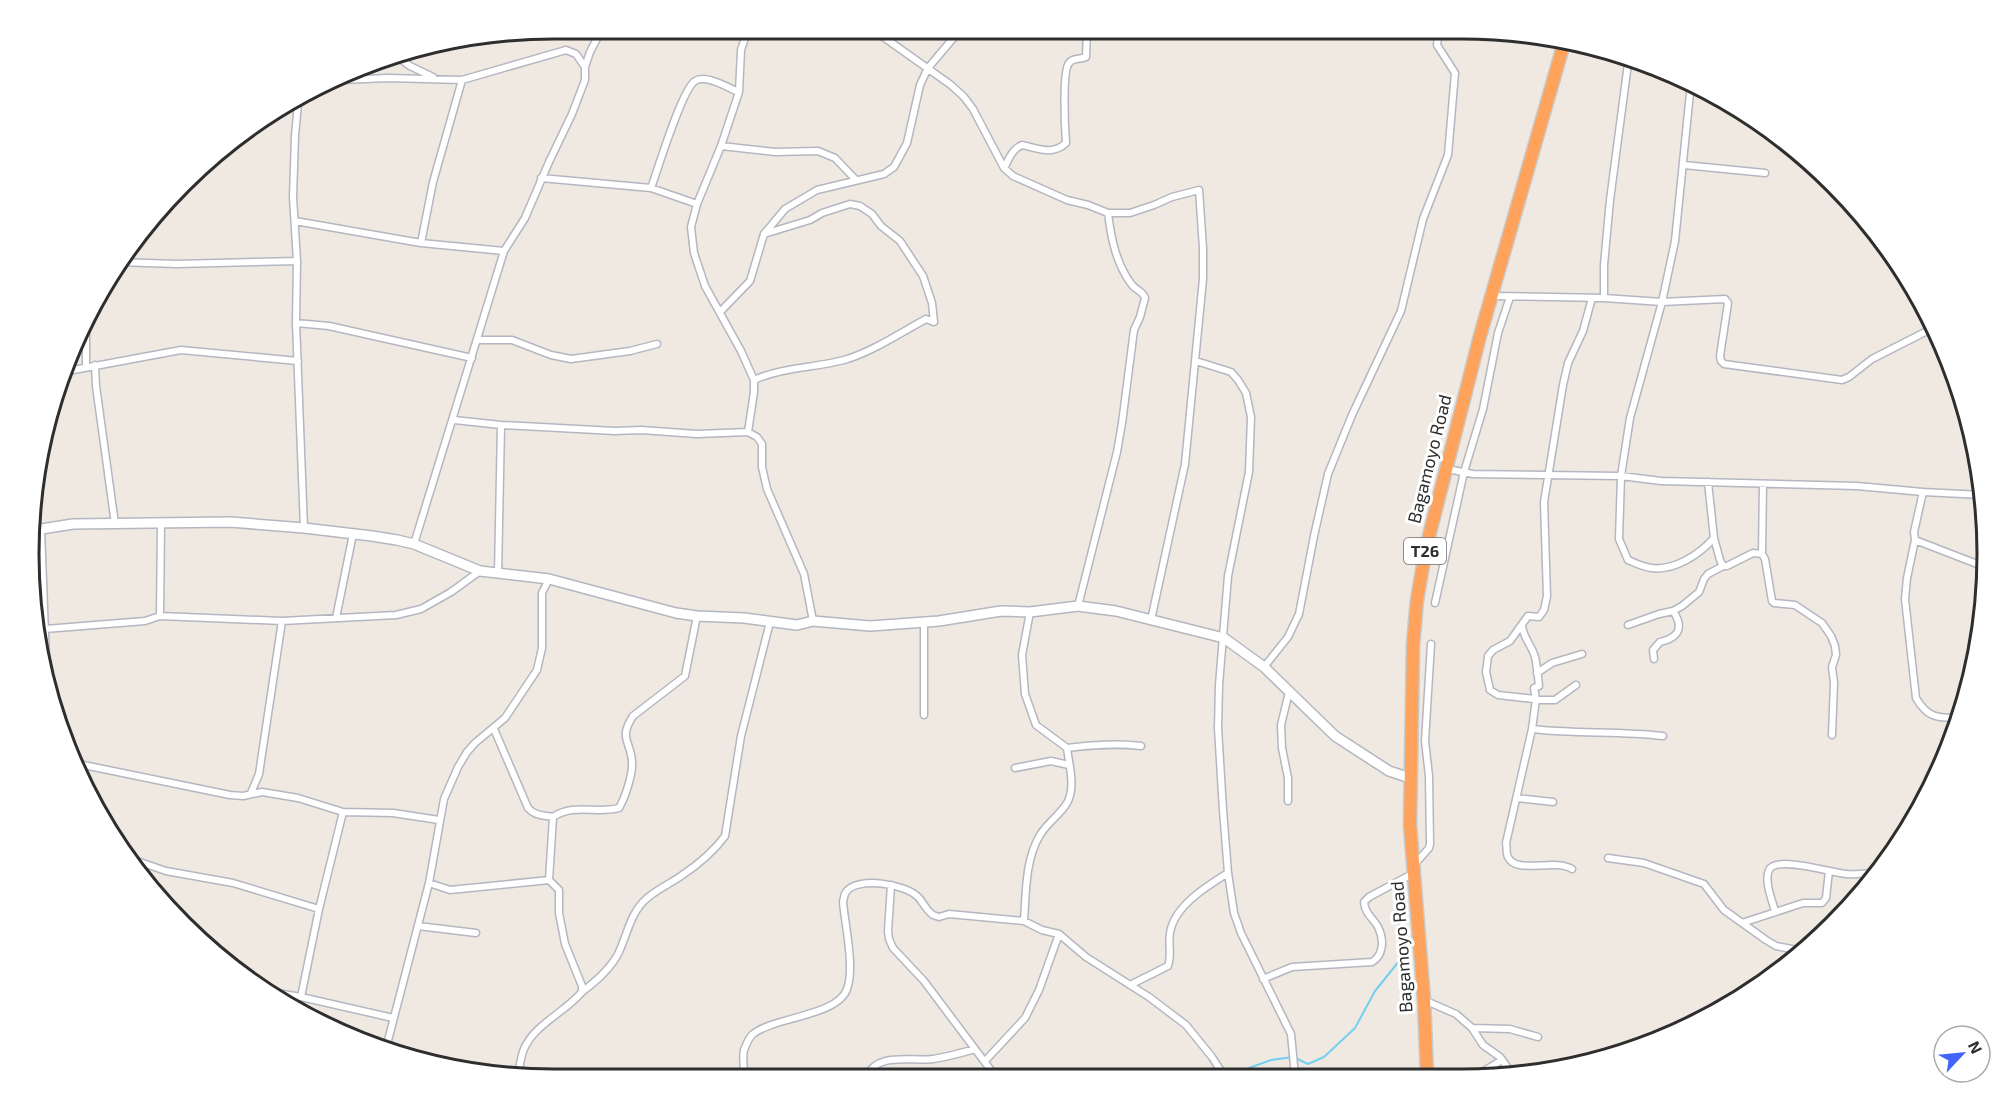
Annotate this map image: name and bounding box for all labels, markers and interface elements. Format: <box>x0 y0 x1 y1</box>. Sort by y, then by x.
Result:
street label: Bagamoyo Road <box>1402 392 1456 525</box>
road number: T26 <box>1404 538 1446 564</box>
street label: Bagamoyo Road <box>1385 881 1417 1014</box>
north arrow <box>1932 1024 1992 1084</box>
text: N <box>1965 1038 1987 1057</box>

